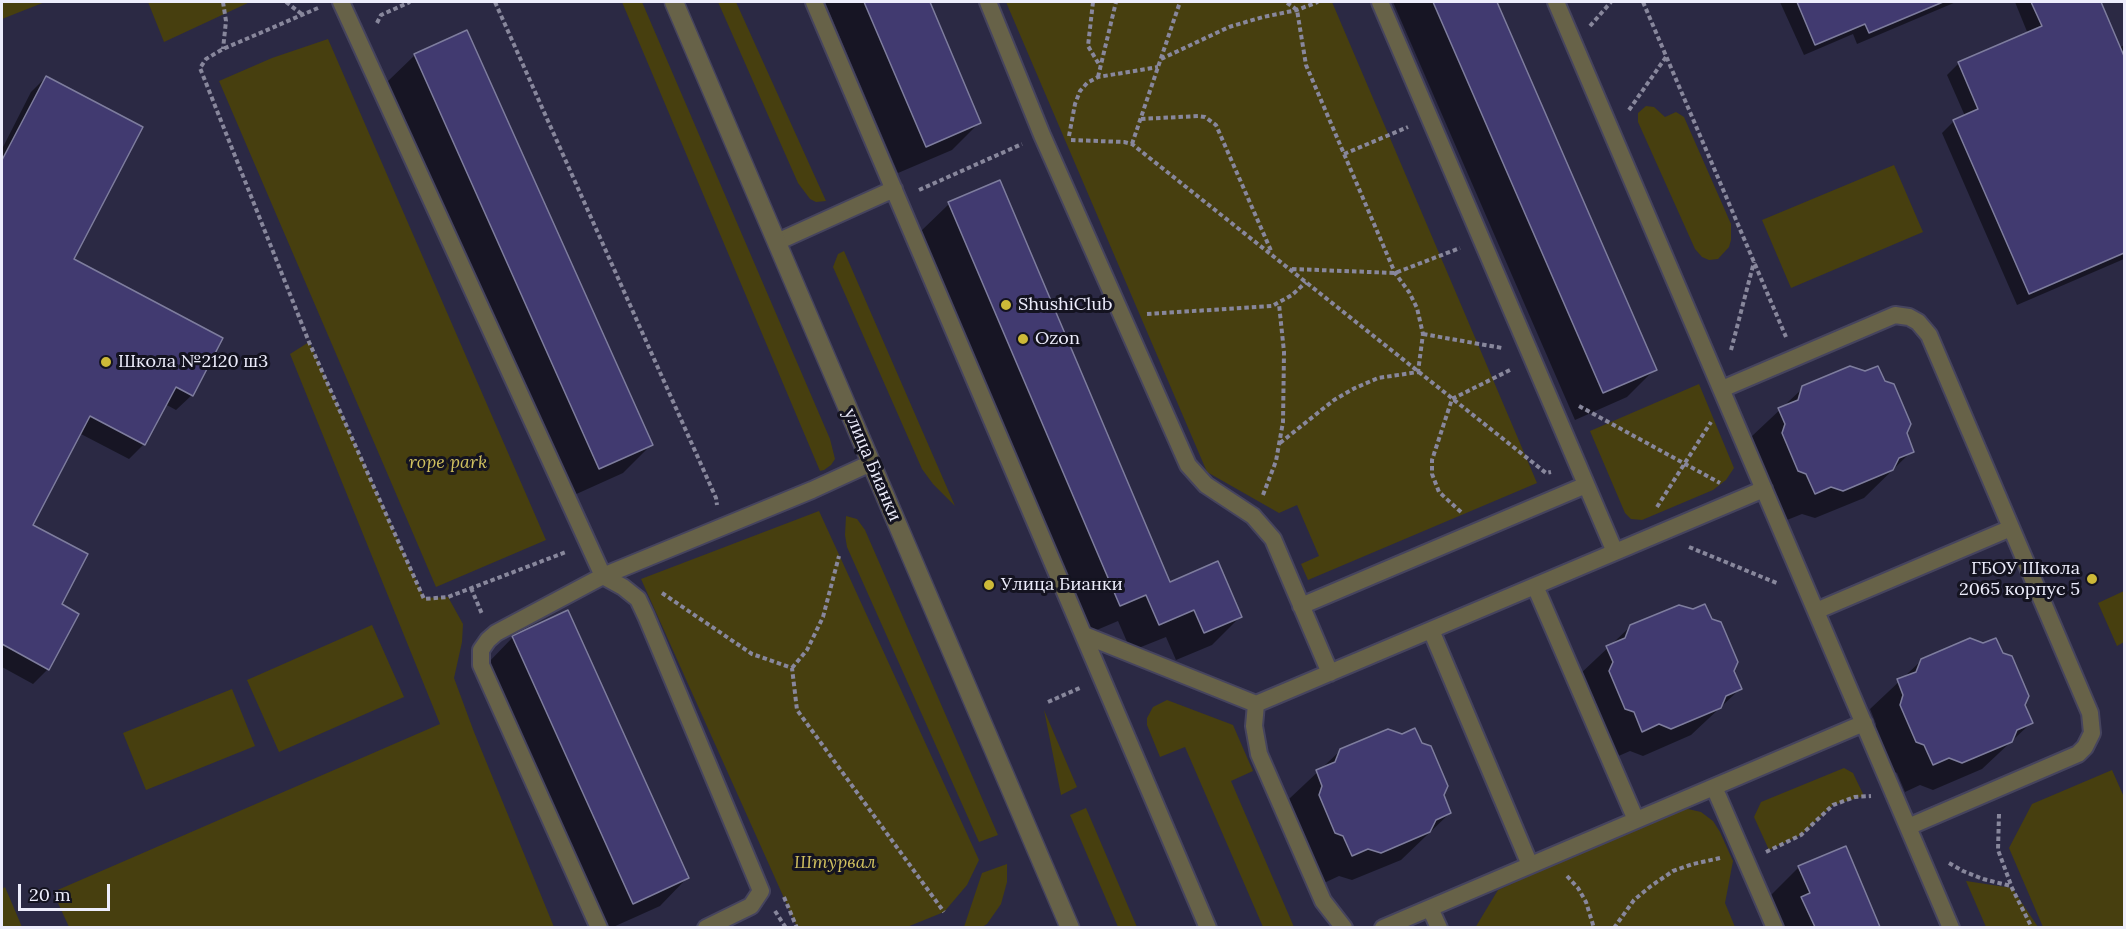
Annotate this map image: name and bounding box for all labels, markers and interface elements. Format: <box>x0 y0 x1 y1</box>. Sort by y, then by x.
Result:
place label: ShushiClub <box>1018 294 1112 316</box>
marker: ShushiClub <box>999 298 1013 312</box>
place label: Ozon <box>1035 328 1080 350</box>
marker: Ozon <box>1016 332 1030 346</box>
place label: Школа №2120 ш3 <box>118 351 268 373</box>
marker: Школа №2120 ш3 <box>99 355 113 369</box>
street label: улица Бианки <box>839 405 905 525</box>
park label: rope park <box>409 452 487 474</box>
place label: ГБОУ Школа 2065 корпус 5 <box>1959 558 2080 600</box>
marker: ГБОУ Школа 2065 корпус 5 <box>2085 572 2099 586</box>
place label: Улица Бианки <box>1001 574 1123 596</box>
marker: Улица Бианки <box>982 578 996 592</box>
park label: Штурвал <box>794 852 876 874</box>
scale bar <box>21 872 112 910</box>
text: 20 m <box>29 883 71 906</box>

